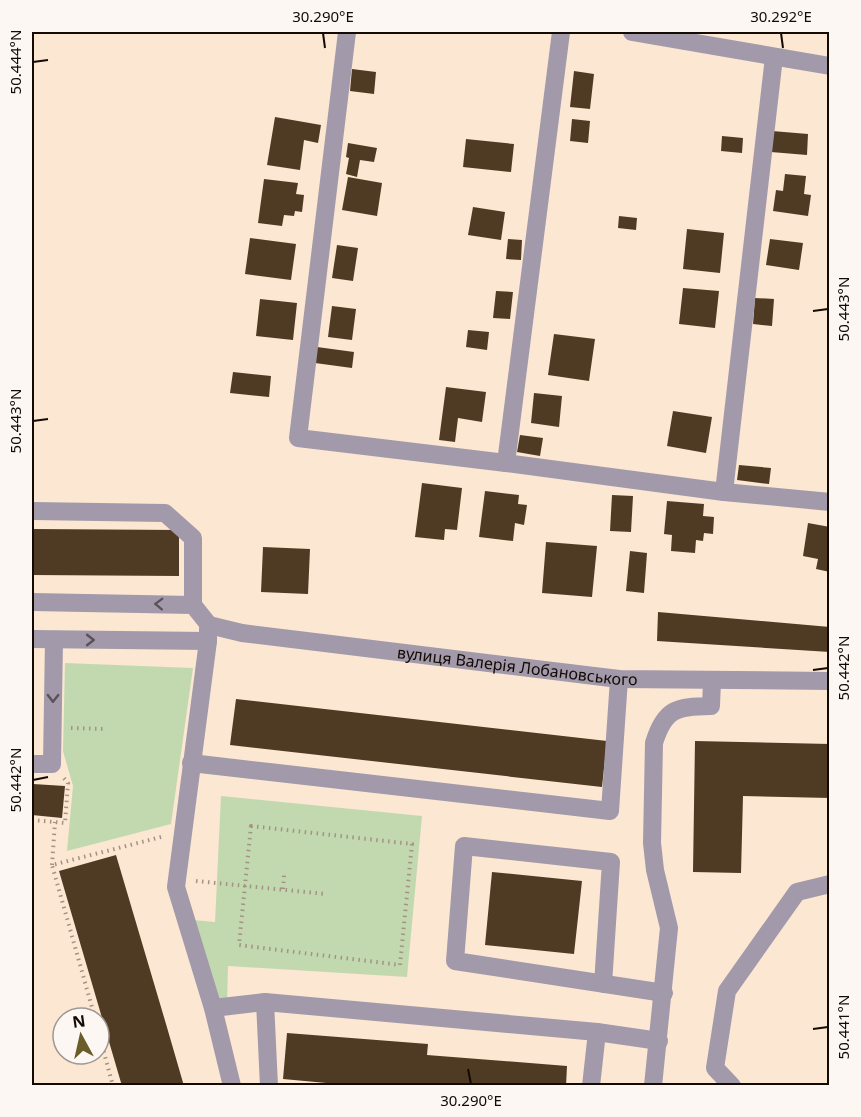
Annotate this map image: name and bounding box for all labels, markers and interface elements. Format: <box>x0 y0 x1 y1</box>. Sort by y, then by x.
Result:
text: 30.290°E <box>292 6 354 26</box>
text: 30.292°E <box>750 6 812 26</box>
text: 50.444°N <box>5 30 25 94</box>
text: 50.443°N <box>833 277 853 341</box>
text: 50.443°N <box>5 389 25 453</box>
one-way arrow <box>155 597 164 610</box>
one-way arrow <box>85 634 94 646</box>
text: 50.442°N <box>833 636 853 700</box>
street label: вулиця Валерія Лобановського <box>396 641 638 690</box>
one-way arrow <box>47 694 59 703</box>
text: 50.442°N <box>5 748 25 812</box>
text: 50.441°N <box>833 995 853 1059</box>
north arrow <box>51 1006 111 1066</box>
text: N <box>71 1009 87 1033</box>
text: 30.290°E <box>440 1090 502 1110</box>

